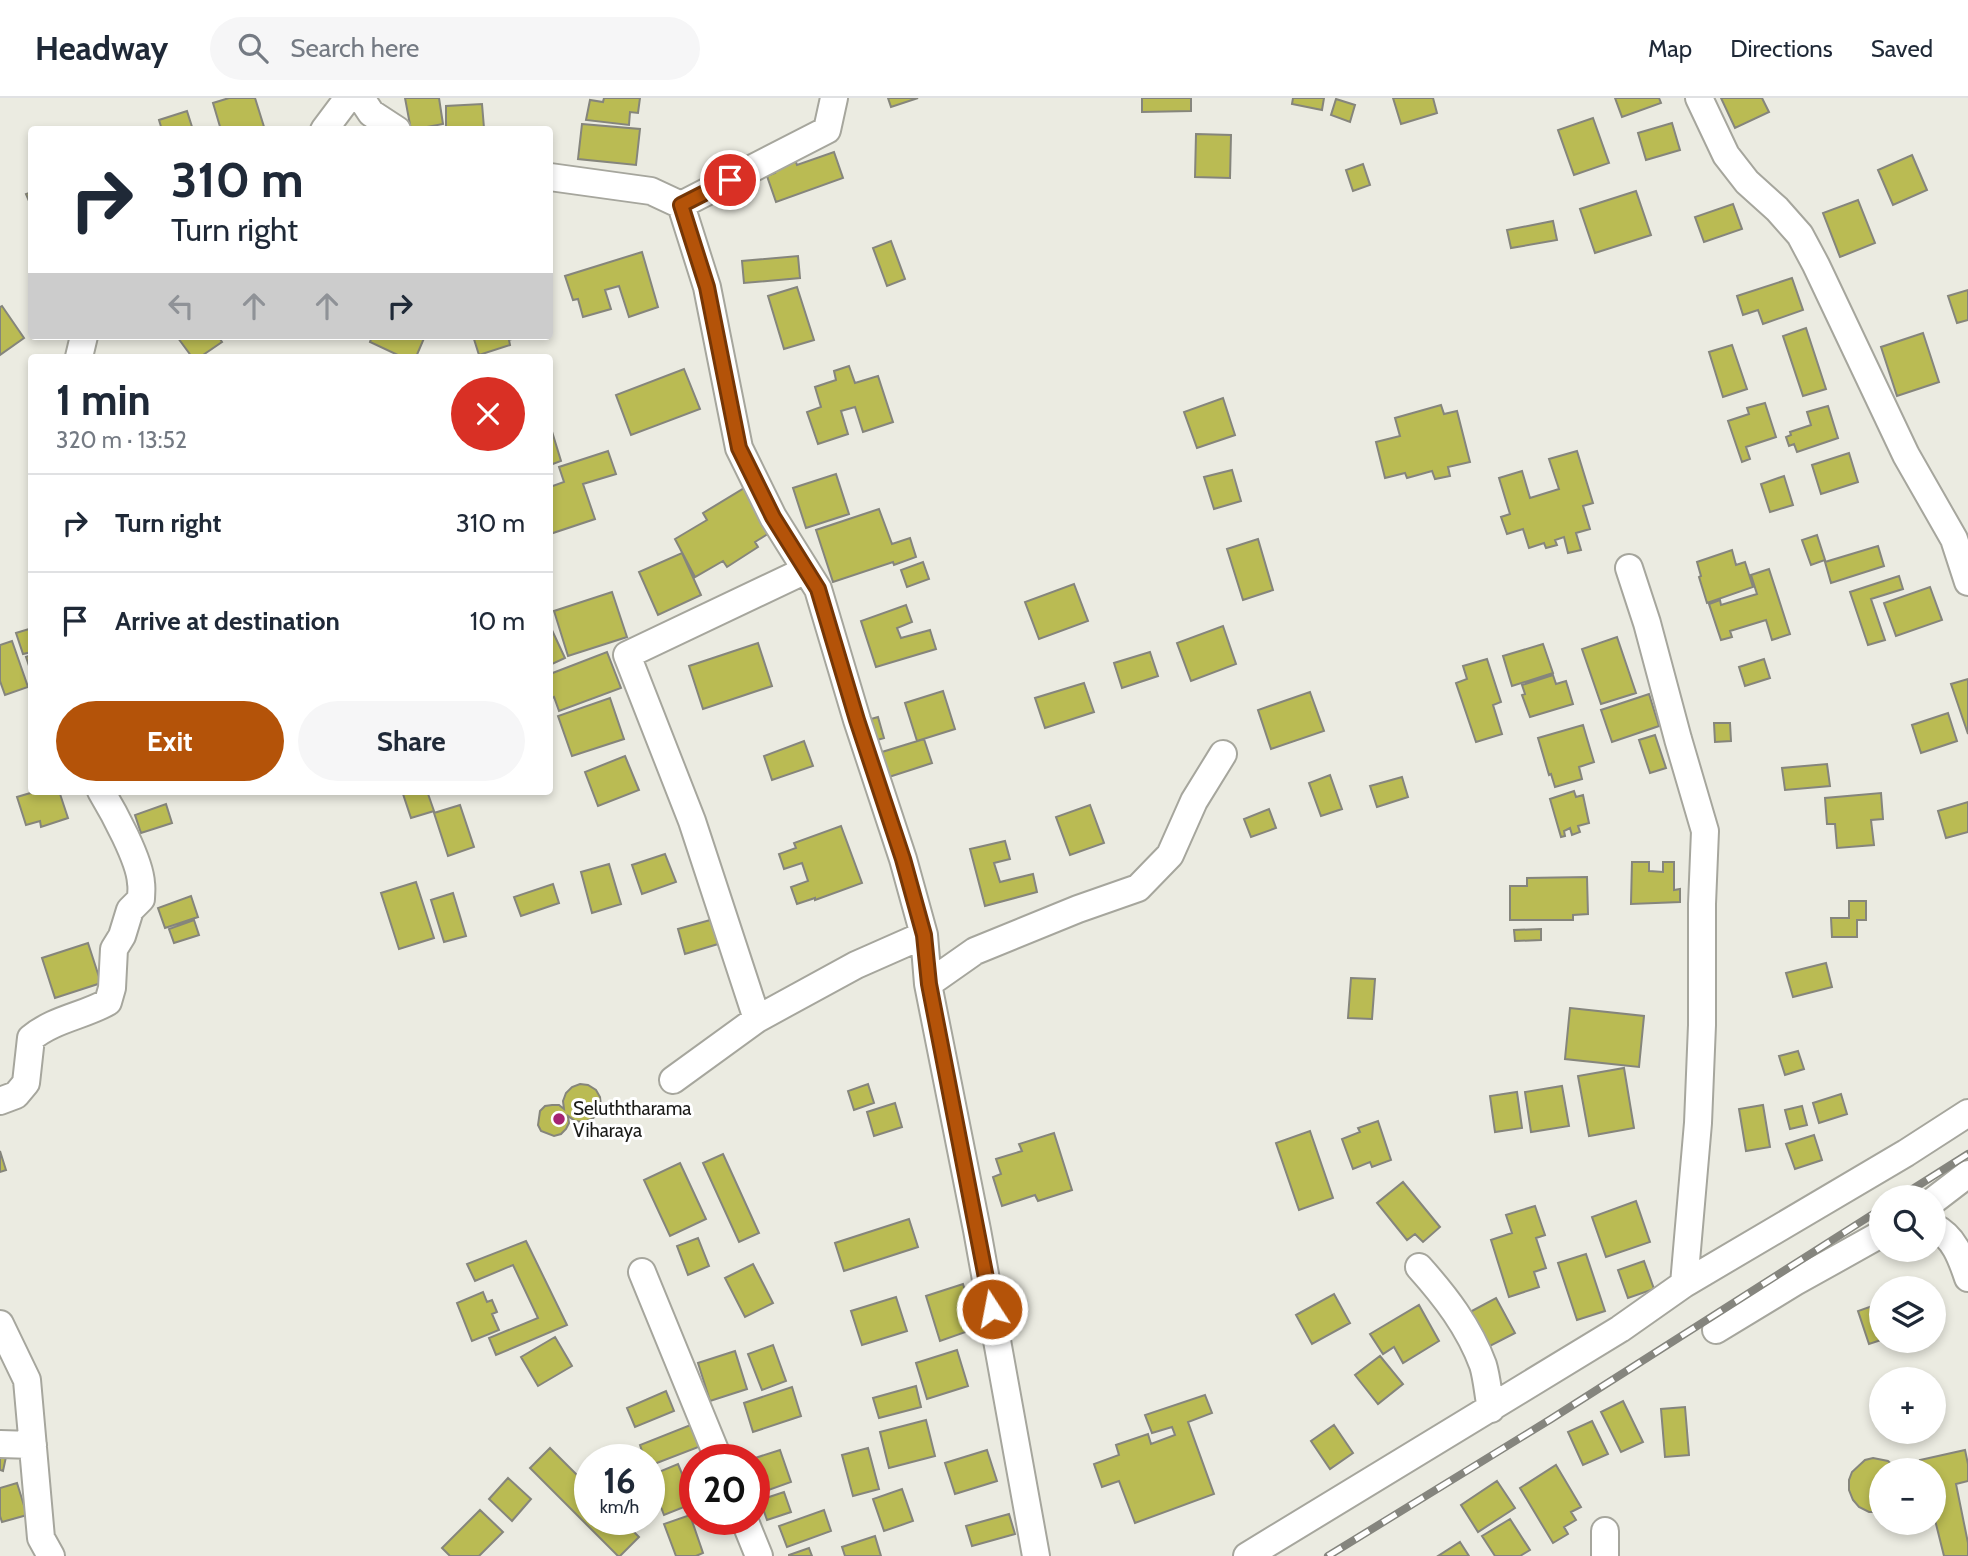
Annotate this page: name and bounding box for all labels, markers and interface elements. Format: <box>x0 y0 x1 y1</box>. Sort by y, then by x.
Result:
search box <box>210 17 700 80</box>
text: Headway <box>35 28 168 68</box>
icon: search <box>234 29 272 67</box>
text: Search here <box>290 32 419 64</box>
text: Map <box>1648 34 1692 63</box>
text: Directions <box>1730 34 1833 63</box>
text: Saved <box>1871 34 1933 63</box>
text: 310 m <box>171 150 304 209</box>
pin <box>700 150 760 210</box>
icon: right <box>56 154 147 245</box>
icon: arrive <box>711 161 749 199</box>
text: Turn right <box>171 210 298 249</box>
icon: left <box>162 287 200 325</box>
icon: ahead <box>235 287 273 325</box>
icon: ahead <box>308 287 346 325</box>
icon: right <box>381 287 419 325</box>
text: 1 min <box>56 374 151 426</box>
button: close <box>451 377 525 451</box>
text: 320 m · 13:52 <box>56 426 187 454</box>
icon: right <box>56 504 94 542</box>
text: Turn right <box>115 507 221 539</box>
text: 310 m <box>456 507 525 539</box>
icon: arrive <box>56 602 94 640</box>
text: Arrive at destination <box>115 605 340 637</box>
text: 10 m <box>470 605 525 637</box>
button: Exit <box>56 701 284 781</box>
button: Share <box>298 701 525 781</box>
place label: Seluththarama Viharaya <box>573 1097 691 1142</box>
marker: Seluththarama Viharaya <box>551 1111 567 1127</box>
map controls <box>1869 1185 1946 1535</box>
button: search <box>1869 1185 1946 1262</box>
position arrow <box>955 1272 1029 1346</box>
button: layers <box>1869 1276 1946 1353</box>
button: + <box>1869 1367 1946 1444</box>
speed limit sign: 20 <box>679 1444 770 1535</box>
button: − <box>1869 1458 1946 1535</box>
text: 16 <box>603 1459 636 1502</box>
text: km/h <box>600 1496 639 1518</box>

